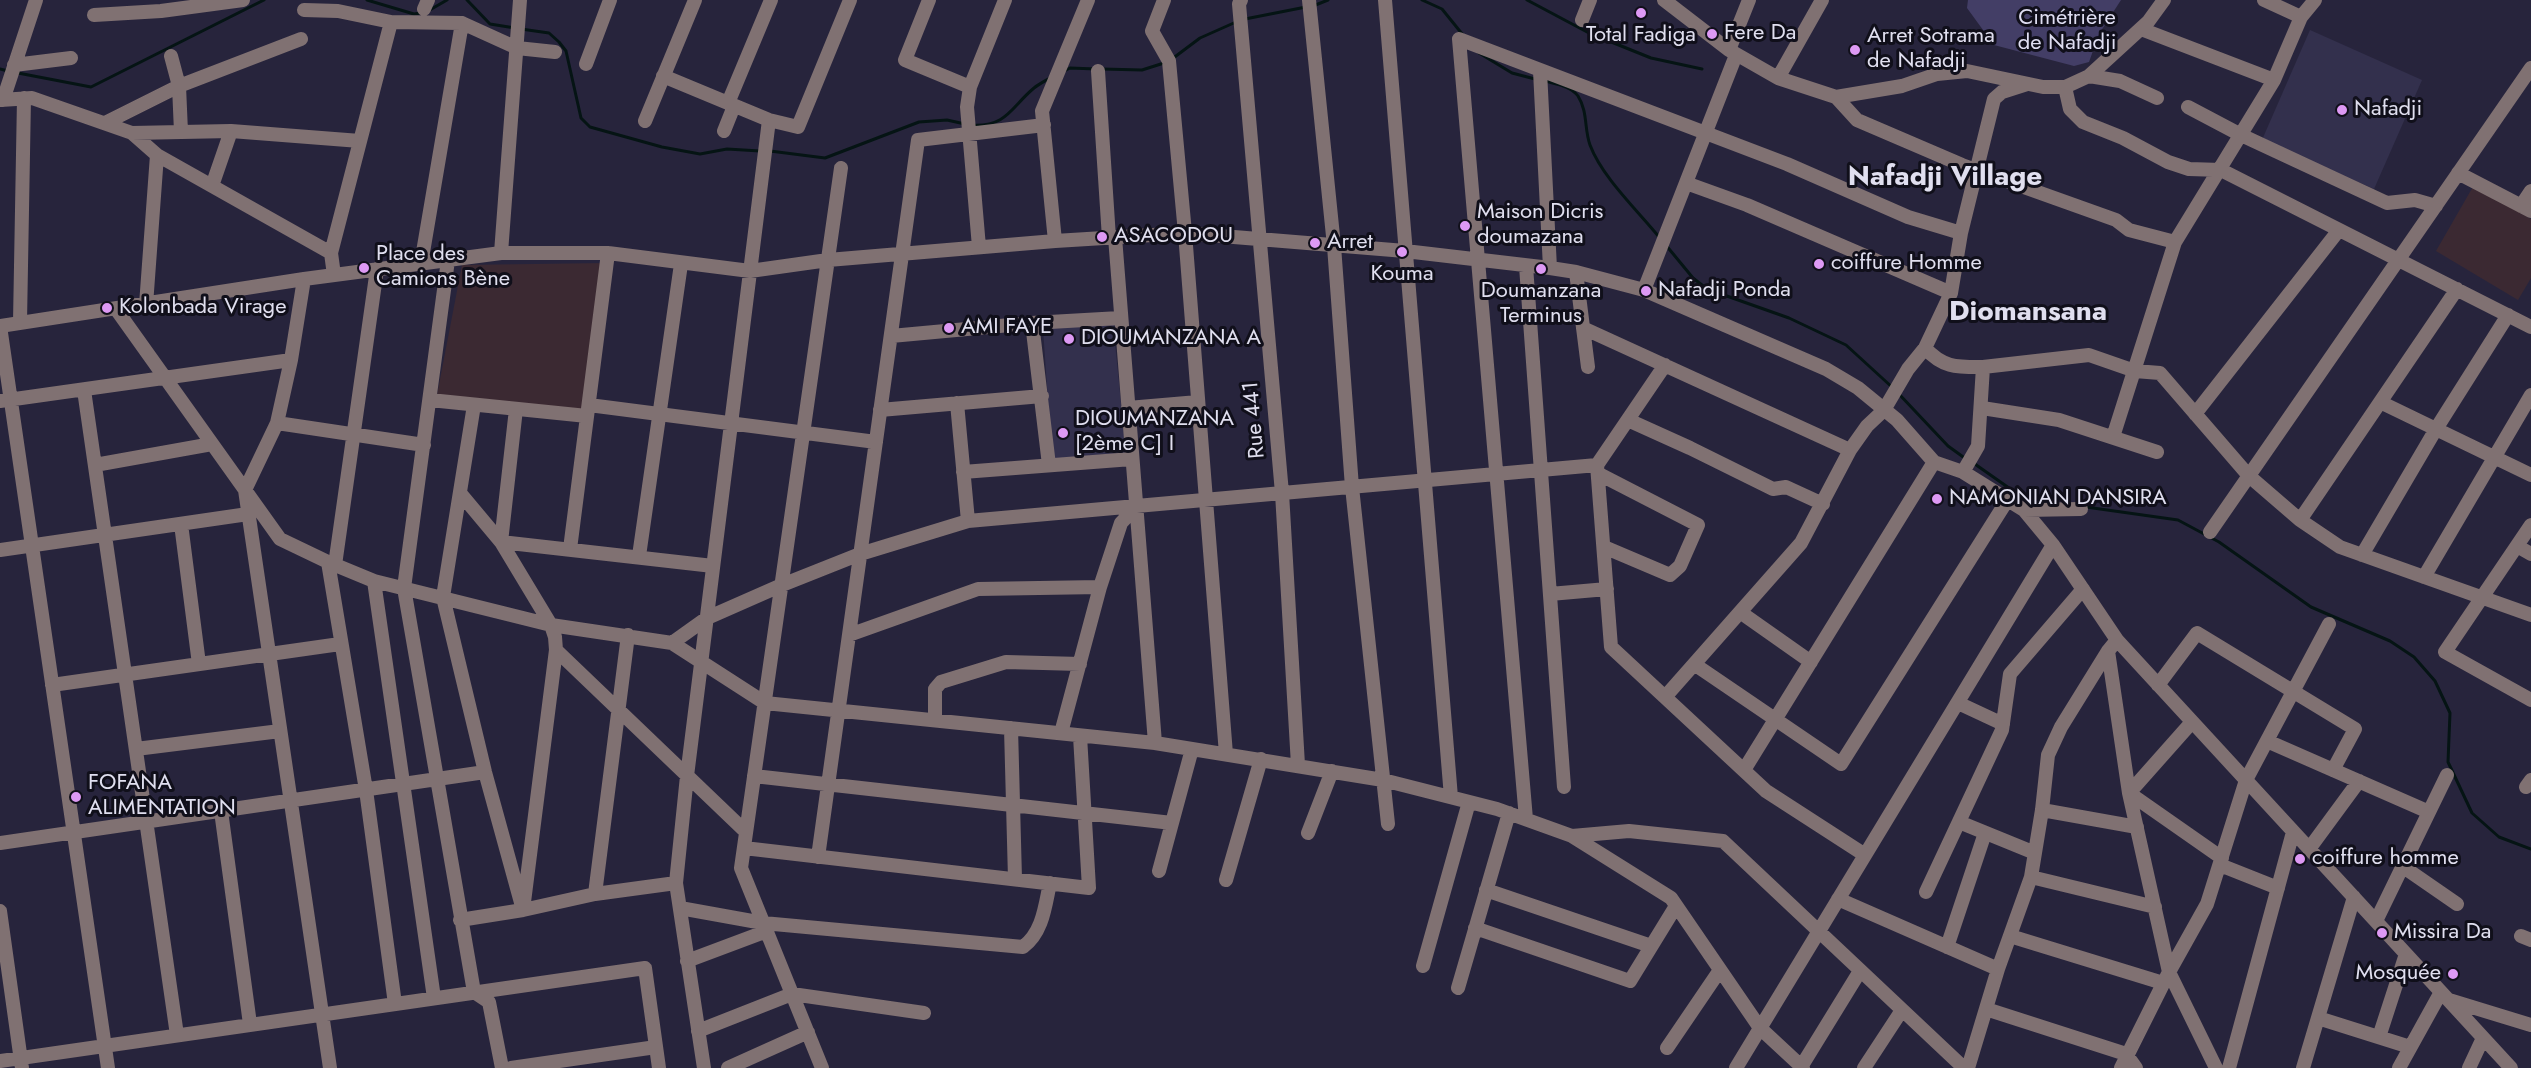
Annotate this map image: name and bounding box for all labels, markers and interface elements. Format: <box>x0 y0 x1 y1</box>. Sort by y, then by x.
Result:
marker: Total Fadiga <box>1634 6 1648 20</box>
park label: Cimétrière de Nafadji <box>2018 6 2116 57</box>
place label: Fere Da <box>1724 21 1796 47</box>
place label: Total Fadiga <box>1586 23 1696 49</box>
place label: Arret Sotrama de Nafadji <box>1867 24 1995 76</box>
marker: Fere Da <box>1705 27 1719 41</box>
marker: Arret Sotrama de Nafadji <box>1848 43 1862 57</box>
place label: Nafadji <box>2354 97 2422 123</box>
marker: Nafadji <box>2335 103 2349 117</box>
district label: Nafadji Village <box>1848 161 2042 195</box>
place label: Maison Dicris doumazana <box>1477 200 1603 252</box>
marker: Maison Dicris doumazana <box>1458 219 1472 233</box>
place label: ASACODOU <box>1114 224 1233 250</box>
marker: ASACODOU <box>1095 230 1109 244</box>
place label: Arret <box>1327 230 1373 256</box>
marker: Arret <box>1308 236 1322 250</box>
place label: Place des Camions Bène <box>376 242 510 294</box>
marker: Kouma <box>1395 245 1409 259</box>
place label: coiffure Homme <box>1831 251 1982 277</box>
marker: coiffure Homme <box>1812 257 1826 271</box>
marker: Place des Camions Bène <box>357 261 371 275</box>
place label: Kouma <box>1370 262 1434 288</box>
marker: Doumanzana Terminus <box>1534 262 1548 276</box>
place label: Nafadji Ponda <box>1658 278 1791 304</box>
place label: Doumanzana Terminus <box>1481 279 1601 330</box>
marker: Nafadji Ponda <box>1639 284 1653 298</box>
place label: Kolonbada Virage <box>119 295 286 321</box>
district label: Diomansana <box>1949 296 2107 330</box>
marker: Kolonbada Virage <box>100 301 114 315</box>
place label: AMI FAYE <box>961 315 1052 341</box>
marker: AMI FAYE <box>942 321 956 335</box>
place label: DIOUMANZANA A <box>1081 326 1261 352</box>
marker: DIOUMANZANA A <box>1062 332 1076 346</box>
street label: Rue 441 <box>1238 380 1272 460</box>
place label: DIOUMANZANA [2ème C] I <box>1075 407 1234 458</box>
marker: DIOUMANZANA [2ème C] I <box>1056 426 1070 440</box>
place label: NAMONIAN DANSIRA <box>1949 486 2167 512</box>
marker: NAMONIAN DANSIRA <box>1930 492 1944 506</box>
place label: FOFANA ALIMENTATION <box>88 771 236 822</box>
marker: FOFANA ALIMENTATION <box>69 790 83 804</box>
place label: coiffure homme <box>2312 846 2459 872</box>
marker: coiffure homme <box>2293 852 2307 866</box>
place label: Missira Da <box>2394 920 2491 946</box>
marker: Missira Da <box>2375 926 2389 940</box>
place label: Mosquée <box>2356 961 2441 987</box>
marker: Mosquée <box>2446 967 2460 981</box>

